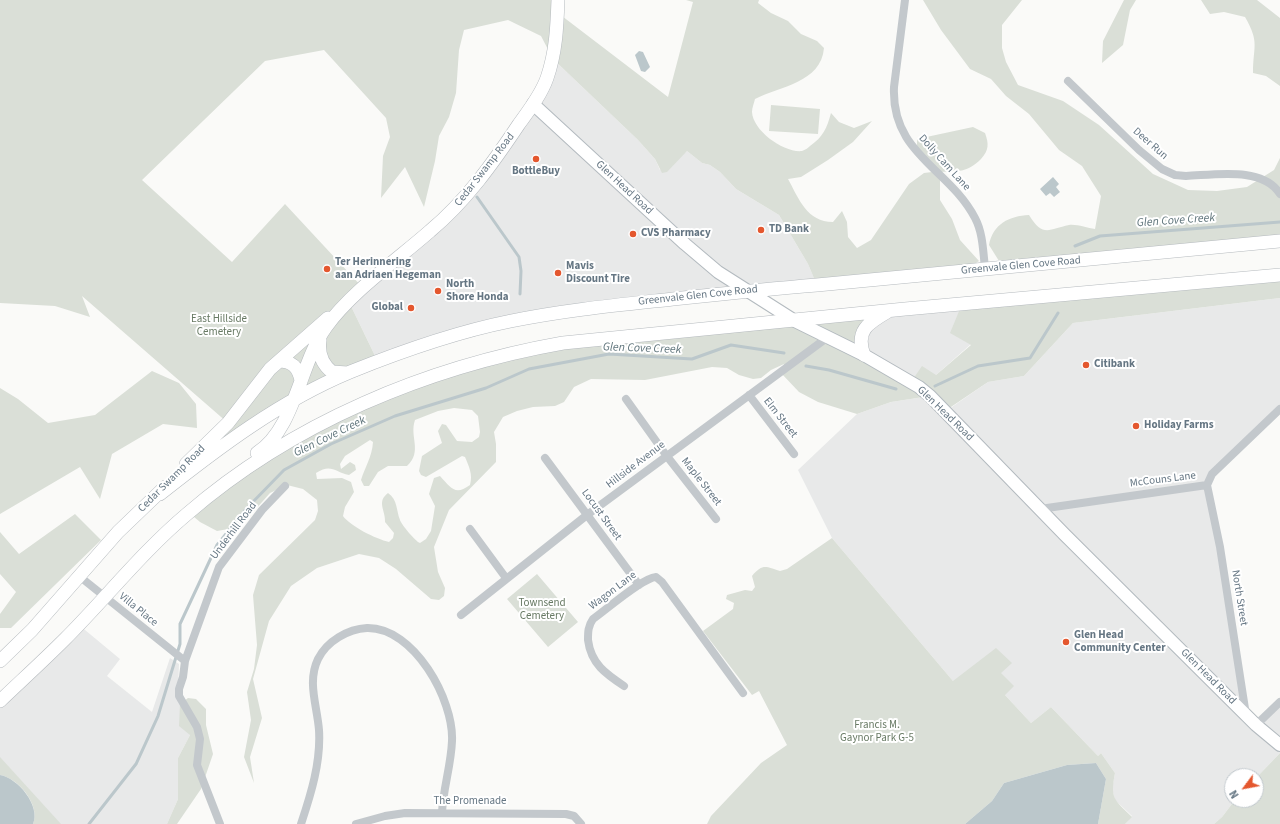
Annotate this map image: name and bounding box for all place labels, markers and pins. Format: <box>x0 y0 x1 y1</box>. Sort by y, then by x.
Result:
marker: BottleBuy <box>531 154 541 164</box>
place label: BottleBuy <box>512 165 560 179</box>
place label: TD Bank <box>769 223 809 237</box>
marker: TD Bank <box>756 225 766 235</box>
place label: CVS Pharmacy <box>641 227 711 241</box>
marker: CVS Pharmacy <box>628 229 638 239</box>
place label: Ter Herinnering aan Adriaen Hegeman <box>335 256 441 282</box>
place label: Mavis Discount Tire <box>566 260 630 286</box>
marker: Ter Herinnering aan Adriaen Hegeman <box>322 264 332 274</box>
marker: Mavis Discount Tire <box>553 268 563 278</box>
place label: North Shore Honda <box>446 278 509 304</box>
marker: North Shore Honda <box>433 286 443 296</box>
place label: Global <box>372 301 403 315</box>
marker: Global <box>406 303 416 313</box>
place label: Citibank <box>1094 358 1135 372</box>
marker: Citibank <box>1081 360 1091 370</box>
place label: Holiday Farms <box>1144 419 1214 433</box>
marker: Holiday Farms <box>1131 421 1141 431</box>
place label: Glen Head Community Center <box>1074 629 1166 655</box>
marker: Glen Head Community Center <box>1061 637 1071 647</box>

